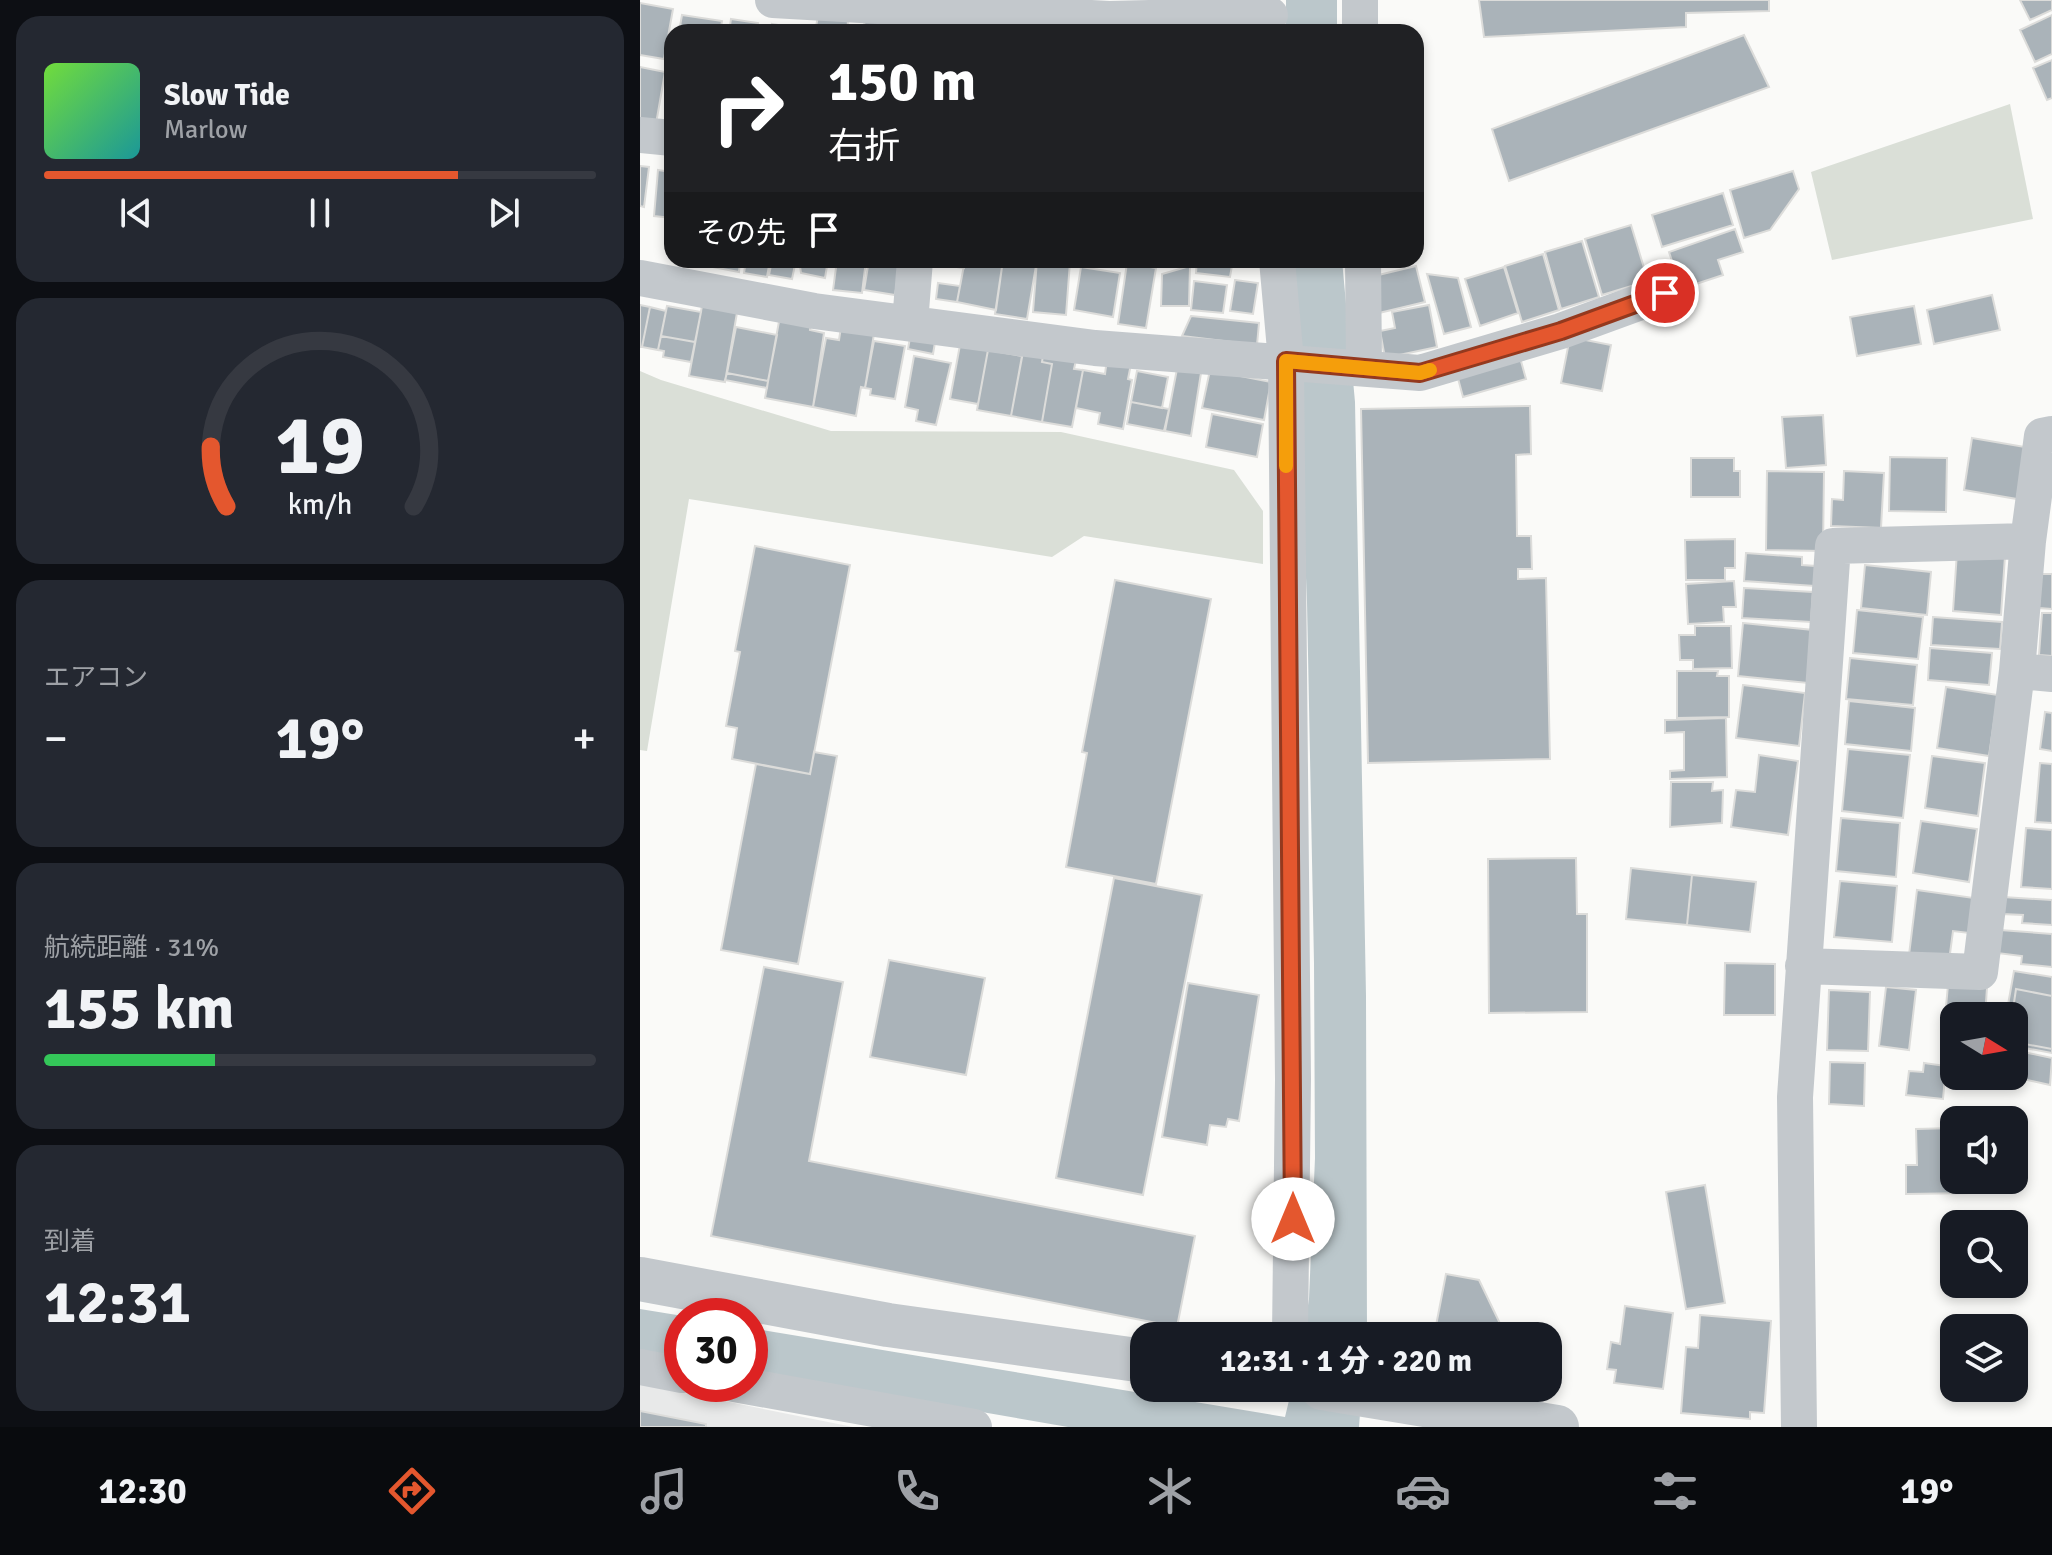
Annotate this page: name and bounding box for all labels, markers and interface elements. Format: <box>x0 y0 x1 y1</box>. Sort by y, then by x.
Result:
text: 150 m <box>828 47 976 116</box>
icon: right <box>696 56 800 160</box>
text: Slow Tide <box>164 77 290 114</box>
text: Marlow <box>164 114 247 146</box>
text: 右折 <box>828 124 900 169</box>
icon: previous <box>114 191 158 235</box>
icon: pause <box>298 191 342 235</box>
icon: next <box>482 191 526 235</box>
icon: arrive <box>802 208 846 252</box>
text: その先 <box>696 215 786 252</box>
pin <box>1631 259 1699 327</box>
icon: arrive <box>1643 271 1687 315</box>
text: 19 <box>275 395 365 497</box>
text: km/h <box>288 487 352 522</box>
text: エアコン <box>44 662 148 694</box>
text: 19° <box>276 702 364 776</box>
text: − <box>44 712 68 766</box>
text: + <box>572 712 596 766</box>
text: 航続距離 · 31% <box>44 932 219 964</box>
text: 155 km <box>44 972 234 1046</box>
north arrow <box>1940 1002 2028 1090</box>
map controls <box>1940 1002 2028 1402</box>
button: sound <box>1940 1106 2028 1194</box>
position arrow <box>1251 1177 1335 1261</box>
button: search <box>1940 1210 2028 1298</box>
text: 到着 <box>44 1226 96 1258</box>
text: 12:31 <box>44 1266 191 1340</box>
speed limit sign: 30 <box>664 1298 768 1402</box>
button: layers <box>1940 1314 2028 1402</box>
text: 12:31 · 1 分 · 220 m <box>1220 1343 1472 1380</box>
icon: directions <box>384 1463 440 1519</box>
icon: music <box>636 1463 692 1519</box>
icon: phone <box>889 1463 945 1519</box>
icon: climate <box>1142 1463 1198 1519</box>
icon: car <box>1395 1463 1451 1519</box>
icon: filters <box>1647 1463 1703 1519</box>
text: 12:30 <box>98 1469 187 1514</box>
text: 19° <box>1900 1469 1954 1514</box>

